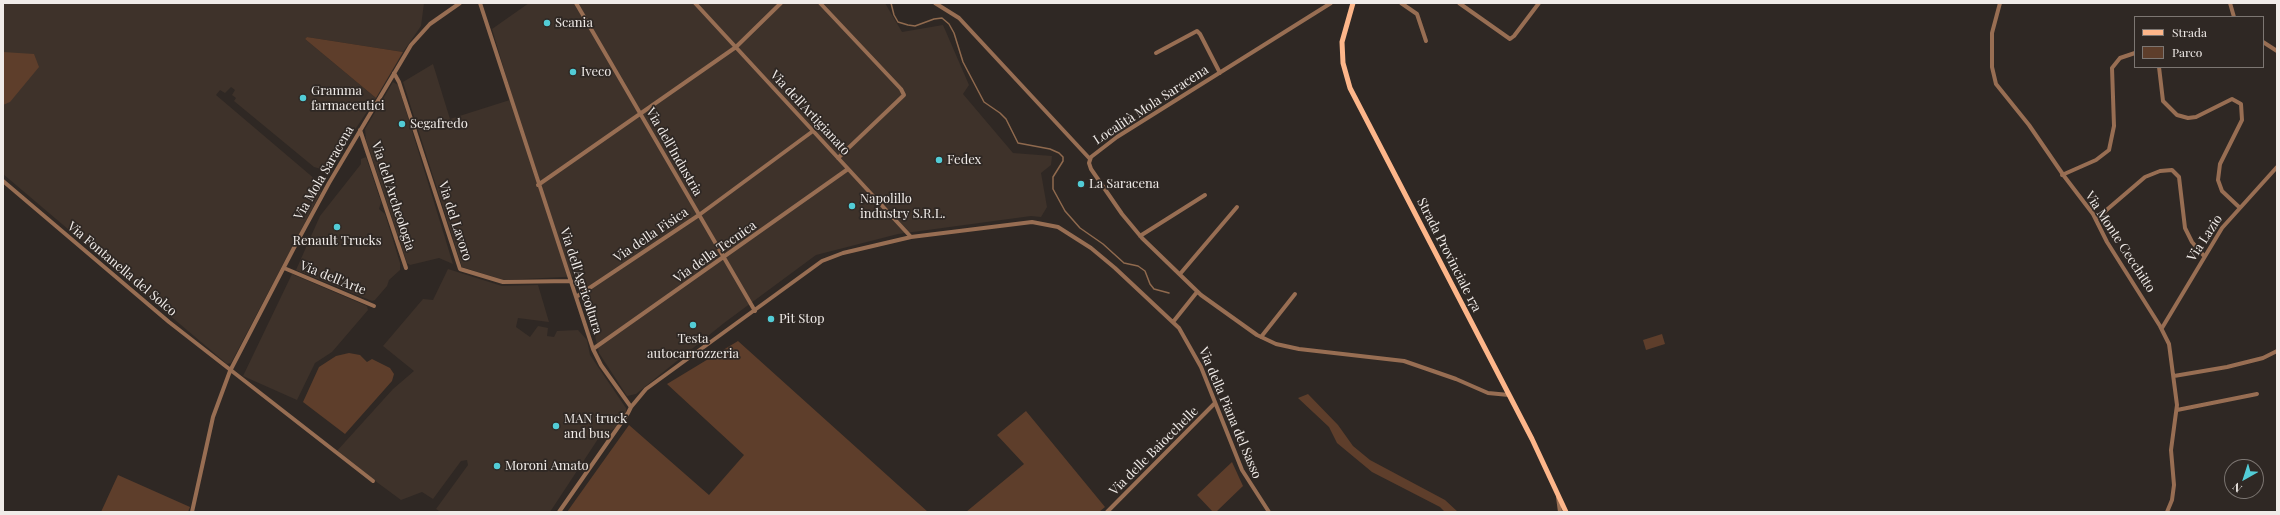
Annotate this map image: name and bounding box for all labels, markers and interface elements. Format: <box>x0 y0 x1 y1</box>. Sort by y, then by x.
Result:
place label: Scania <box>555 15 593 31</box>
legend <box>2134 16 2264 68</box>
marker: Scania <box>542 18 552 28</box>
text: Strada <box>2172 24 2207 40</box>
text: Parco <box>2172 44 2202 60</box>
street label: Località Mola Saracena <box>1091 62 1211 148</box>
place label: Iveco <box>581 64 611 80</box>
marker: Iveco <box>568 67 578 77</box>
street label: Via dell'Artigianato <box>767 67 853 159</box>
place label: Gramma farmaceutici <box>311 83 385 114</box>
marker: Gramma farmaceutici <box>298 93 308 103</box>
street label: Via dell'Industria <box>642 105 706 199</box>
place label: Segafredo <box>410 116 468 132</box>
marker: Segafredo <box>397 119 407 129</box>
street label: Via Mola Saracena <box>291 123 357 223</box>
street label: Via dell'Archeologia <box>368 139 418 253</box>
place label: Fedex <box>947 152 981 168</box>
marker: Fedex <box>934 155 944 165</box>
place label: La Saracena <box>1089 176 1159 192</box>
street label: Via del Lavoro <box>435 179 475 263</box>
marker: La Saracena <box>1076 179 1086 189</box>
street label: Via Monte Cecchitto <box>2082 189 2158 295</box>
place label: Napolillo industry S.R.L. <box>860 191 946 222</box>
street label: Strada Provinciale 17a <box>1413 195 1485 315</box>
marker: Napolillo industry S.R.L. <box>847 201 857 211</box>
street label: Via della Fisica <box>611 204 691 266</box>
street label: Via Lazio <box>2184 212 2226 264</box>
street label: Via della Tecnica <box>671 218 759 286</box>
street label: Via Fontanella del Solco <box>64 219 180 319</box>
marker: Renault Trucks <box>332 222 342 232</box>
street label: Via dell'Agricoltura <box>556 226 606 336</box>
place label: Renault Trucks <box>292 233 382 249</box>
street label: Via dell'Arte <box>298 258 368 298</box>
place label: Pit Stop <box>779 311 825 327</box>
marker: Pit Stop <box>766 314 776 324</box>
marker: Testa autocarrozzeria <box>688 320 698 330</box>
place label: Testa autocarrozzeria <box>647 331 739 362</box>
street label: Via della Piana del Sasso <box>1195 345 1265 481</box>
street label: Via delle Baiocchelle <box>1106 403 1202 499</box>
place label: MAN truck and bus <box>564 411 627 442</box>
marker: MAN truck and bus <box>551 421 561 431</box>
place label: Moroni Amato <box>505 458 589 474</box>
north arrow <box>2224 459 2264 499</box>
marker: Moroni Amato <box>492 461 502 471</box>
text: N <box>2229 480 2245 496</box>

